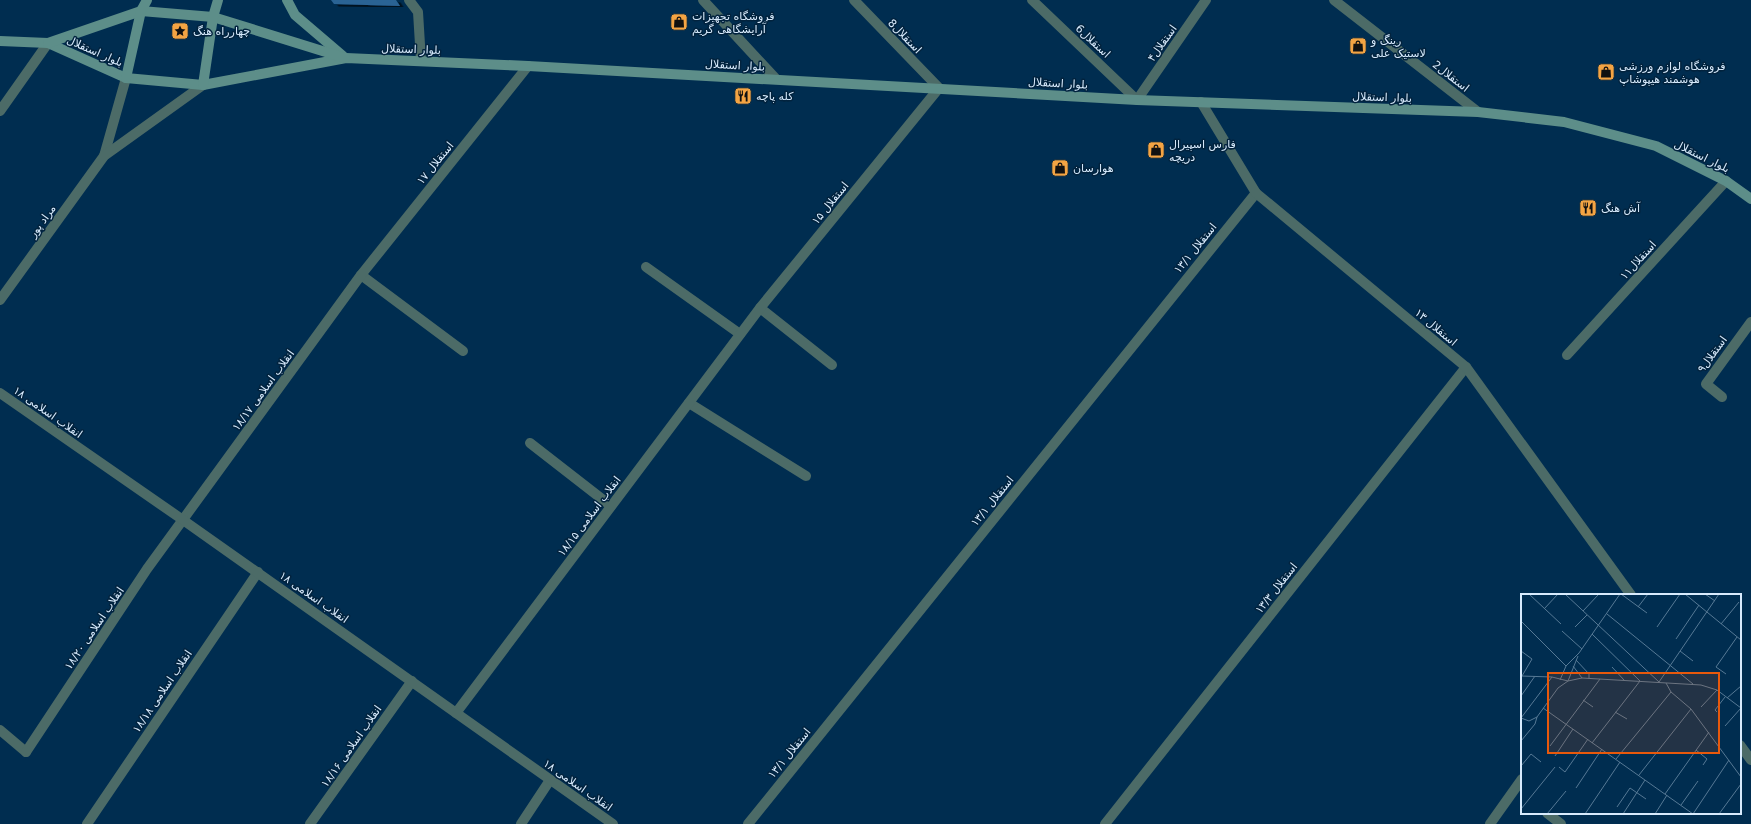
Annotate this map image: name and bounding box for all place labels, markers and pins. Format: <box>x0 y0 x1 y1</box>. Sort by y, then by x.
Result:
place label: فروشگاه تجهیزات آرایشگاهی گریم <box>692 10 775 36</box>
shop icon: فروشگاه تجهیزات آرایشگاهی گریم <box>669 12 689 32</box>
place icon: چهارراه هنگ <box>170 21 190 41</box>
place label: چهارراه هنگ <box>193 25 250 38</box>
place label: رینگ و لاستیک علی <box>1370 34 1426 60</box>
shop icon: رینگ و لاستیک علی <box>1348 36 1368 56</box>
place label: فروشگاه لوازم ورزشی هوشمند هیپوشاپ <box>1619 60 1726 86</box>
shop icon: فروشگاه لوازم ورزشی هوشمند هیپوشاپ <box>1596 62 1616 82</box>
restaurant icon: کله پاچه <box>733 86 753 106</box>
place label: کله پاچه <box>756 90 794 103</box>
place label: فارس اسپیرال دریچه <box>1169 138 1236 164</box>
shop icon: فارس اسپیرال دریچه <box>1146 140 1166 160</box>
shop icon: هوارسان <box>1050 158 1070 178</box>
place label: هوارسان <box>1073 162 1114 175</box>
restaurant icon: آش هنگ <box>1578 198 1598 218</box>
place label: آش هنگ <box>1601 201 1641 215</box>

